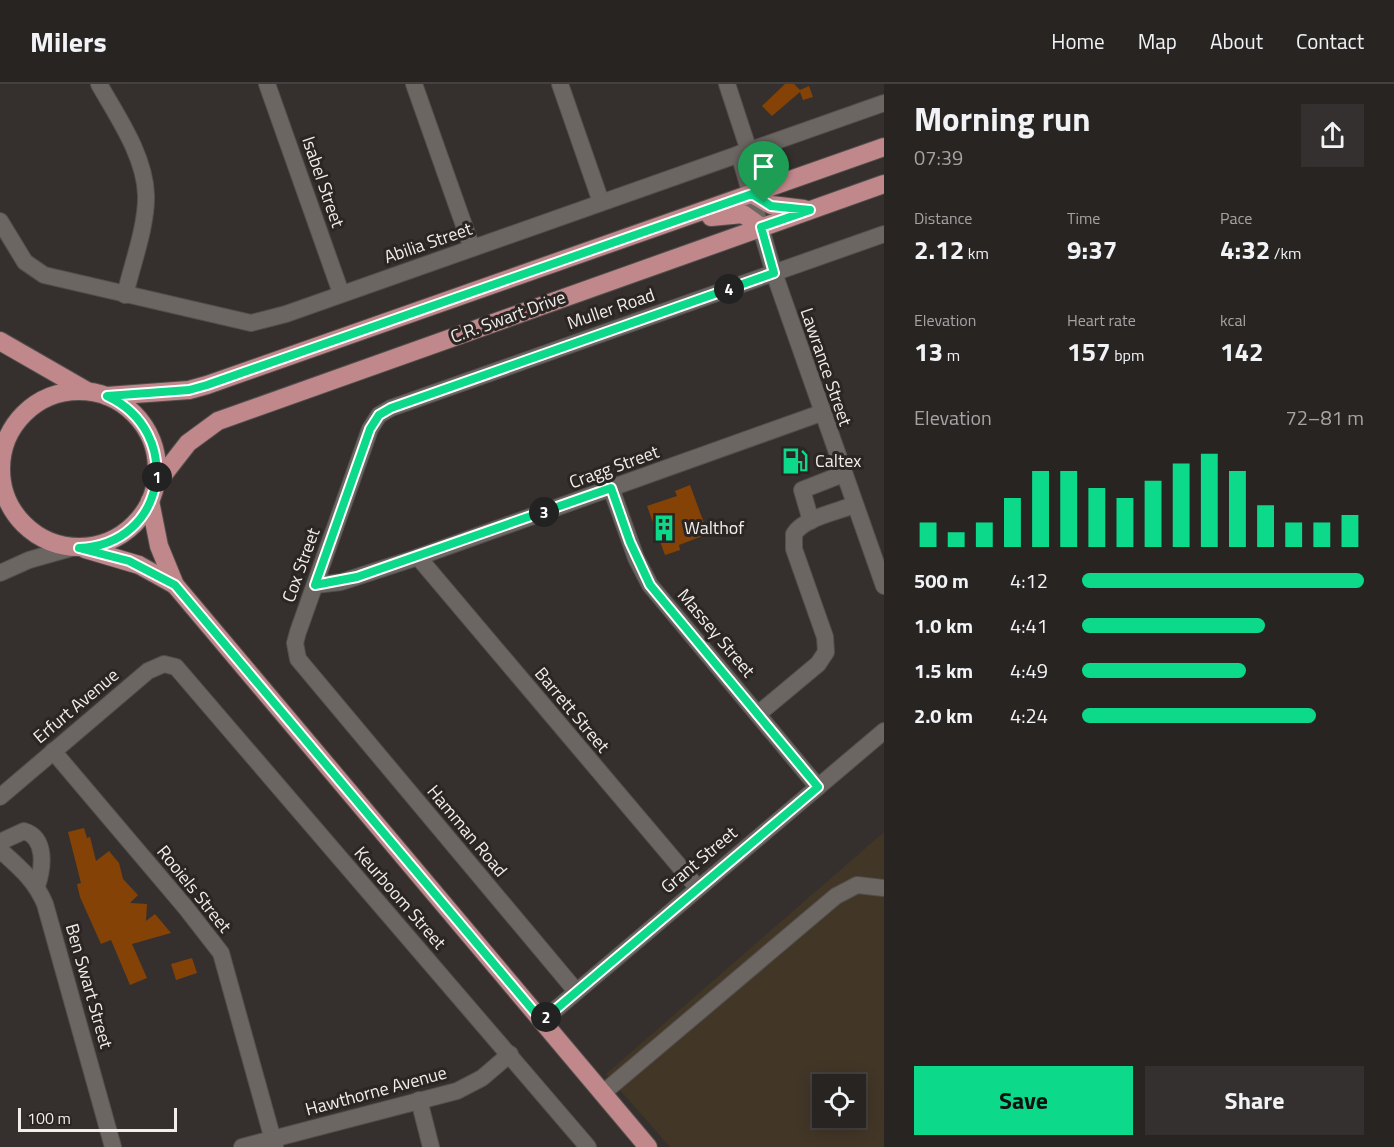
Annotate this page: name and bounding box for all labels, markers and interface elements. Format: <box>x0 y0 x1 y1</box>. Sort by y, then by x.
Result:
text: Milers <box>30 20 107 63</box>
text: Home <box>1051 25 1105 57</box>
text: Map <box>1138 25 1177 57</box>
text: About <box>1210 25 1263 57</box>
text: Contact <box>1296 25 1364 57</box>
text: Morning run <box>914 94 1091 144</box>
button: share <box>1301 104 1364 167</box>
street label: Isabel Street <box>295 133 352 232</box>
pin <box>738 141 789 203</box>
text: 07:39 <box>914 142 963 173</box>
icon: arrive <box>747 150 780 183</box>
text: Distance <box>914 206 972 230</box>
text: Time <box>1067 206 1100 230</box>
text: Pace <box>1220 206 1252 230</box>
street label: Abilia Street <box>380 215 476 270</box>
text: 2.12 <box>914 230 964 269</box>
text: 9:37 <box>1067 230 1117 269</box>
text: 4:32 <box>1220 230 1270 269</box>
text: km <box>964 241 989 265</box>
text: /km <box>1270 241 1302 265</box>
pin: 4 <box>714 274 744 304</box>
text: 4 <box>725 277 733 301</box>
street label: Muller Road <box>563 281 658 336</box>
street label: C.R. Swart Drive <box>446 283 569 350</box>
street label: Lawrance Street <box>794 304 860 430</box>
text: Elevation <box>914 308 976 332</box>
text: Heart rate <box>1067 308 1136 332</box>
text: kcal <box>1220 308 1246 332</box>
text: 13 <box>914 332 943 371</box>
text: 157 <box>1067 332 1111 371</box>
text: 142 <box>1220 332 1264 371</box>
text: m <box>943 343 960 367</box>
text: bpm <box>1111 343 1144 367</box>
text: Elevation <box>914 402 992 433</box>
text: 72–81 m <box>1285 402 1364 433</box>
street label: Cragg Street <box>565 438 663 495</box>
fuel station icon: Caltex <box>780 446 810 476</box>
place label: Caltex <box>815 447 861 474</box>
pin: 1 <box>142 462 172 492</box>
text: 1 <box>153 465 161 489</box>
pin: 3 <box>529 497 559 527</box>
text: 3 <box>540 500 548 524</box>
building icon: Walthof <box>649 513 679 543</box>
place label: Walthof <box>684 514 744 541</box>
street label: Cox Street <box>275 523 327 606</box>
text: 500 m <box>914 565 969 596</box>
text: 4:12 <box>1010 565 1048 596</box>
street label: Massey Street <box>671 582 762 684</box>
text: 1.0 km <box>914 610 973 641</box>
text: 4:41 <box>1010 610 1048 641</box>
text: 1.5 km <box>914 655 973 686</box>
text: 4:49 <box>1010 655 1048 686</box>
street label: Barrett Street <box>528 661 617 759</box>
street label: Erfurt Avenue <box>27 662 124 750</box>
text: 2.0 km <box>914 700 973 731</box>
text: 4:24 <box>1010 700 1048 731</box>
street label: Hamman Road <box>421 779 514 883</box>
street label: Grant Street <box>655 819 743 900</box>
street label: Rooiels Street <box>151 839 239 939</box>
street label: Keurboom Street <box>348 840 453 956</box>
street label: Ben Swart Street <box>59 920 120 1052</box>
pin: 2 <box>531 1002 561 1032</box>
text: 2 <box>542 1005 550 1029</box>
street label: Hawthorne Avenue <box>302 1059 450 1122</box>
button: Save <box>914 1066 1133 1135</box>
button: Share <box>1145 1066 1364 1135</box>
map controls <box>812 1074 866 1128</box>
button: locate <box>812 1074 866 1128</box>
scale bar <box>18 1105 177 1132</box>
text: 100 m <box>27 1106 71 1130</box>

